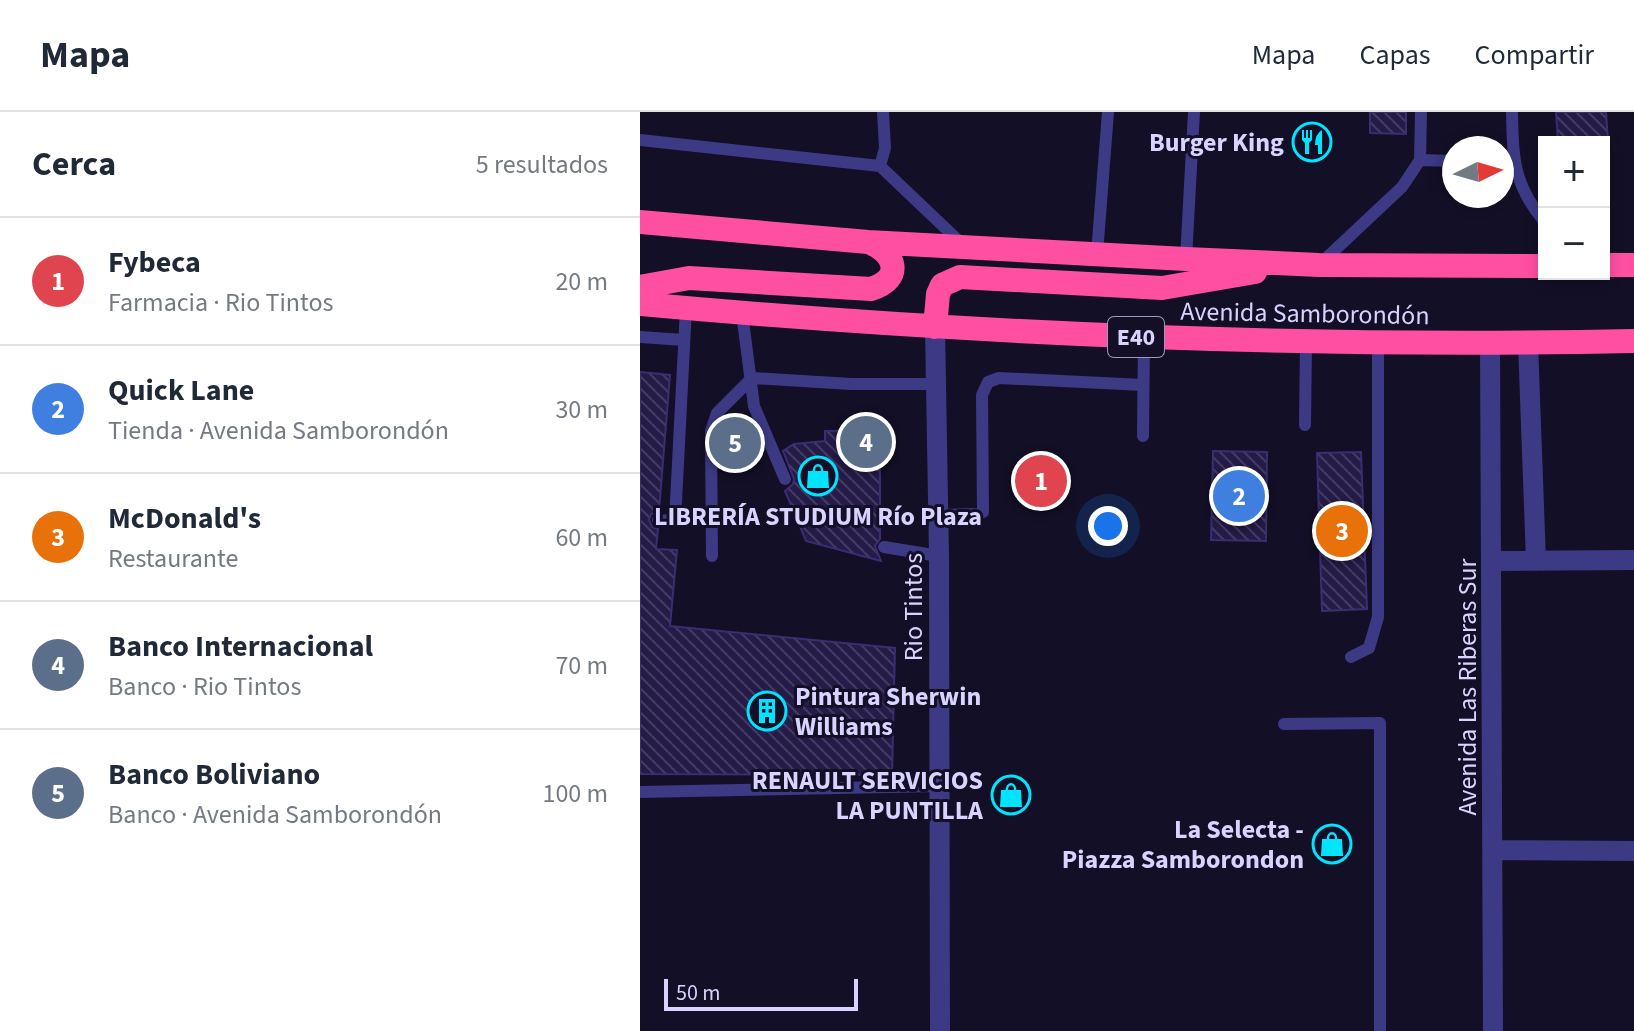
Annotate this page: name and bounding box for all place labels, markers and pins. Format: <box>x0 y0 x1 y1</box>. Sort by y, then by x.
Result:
restaurant icon: Burger King <box>1291 121 1333 163</box>
place label: Burger King <box>1149 124 1284 161</box>
pin: 4 <box>840 412 892 472</box>
pin: 5 <box>709 413 761 473</box>
pin: 1 <box>1015 451 1067 511</box>
shop icon: LIBRERÍA STUDIUM Río Plaza <box>797 455 839 497</box>
pin: 2 <box>1213 466 1265 526</box>
place label: LIBRERÍA STUDIUM Río Plaza <box>654 498 982 535</box>
pin: 3 <box>1316 501 1368 561</box>
place label: Pintura Sherwin Williams <box>795 678 981 745</box>
building icon: Pintura Sherwin Williams <box>746 690 788 732</box>
place label: RENAULT SERVICIOS LA PUNTILLA <box>752 762 984 829</box>
shop icon: RENAULT SERVICIOS LA PUNTILLA <box>990 774 1032 816</box>
place label: La Selecta - Piazza Samborondon <box>1062 811 1304 878</box>
shop icon: La Selecta - Piazza Samborondon <box>1311 823 1353 865</box>

